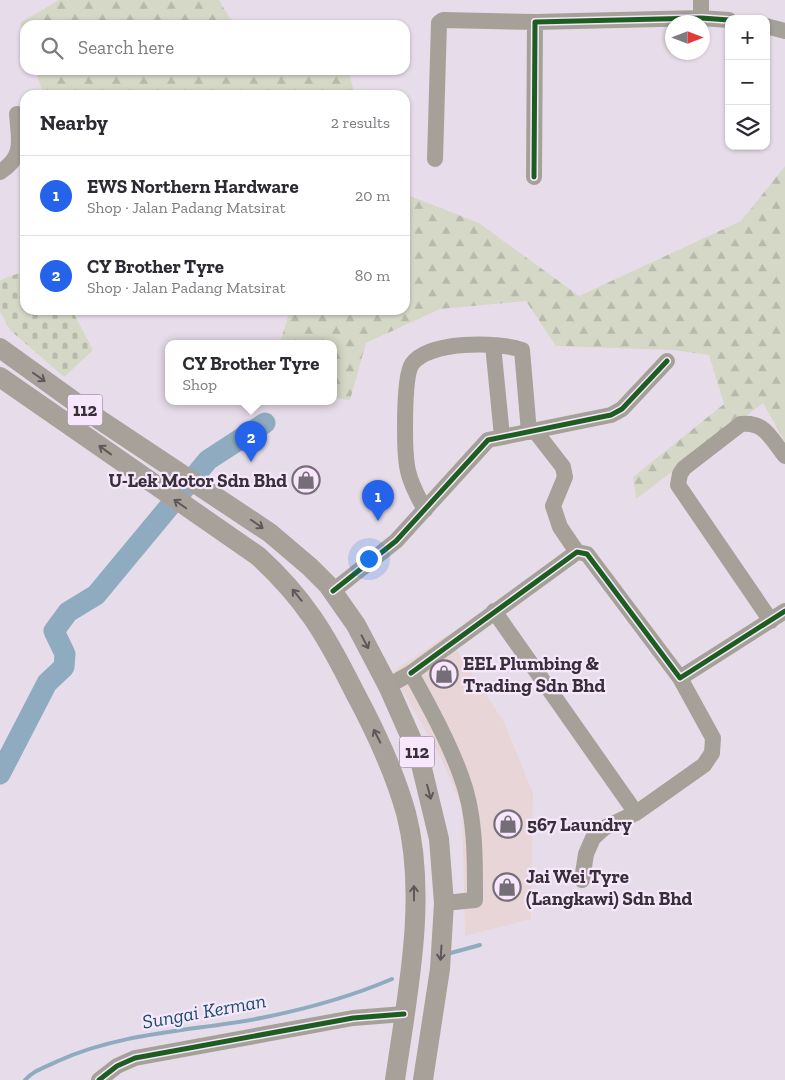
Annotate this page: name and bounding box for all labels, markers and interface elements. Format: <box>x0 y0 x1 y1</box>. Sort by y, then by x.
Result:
north arrow <box>665 15 710 60</box>
map controls <box>725 15 770 150</box>
button: + <box>725 15 770 60</box>
search box <box>20 20 410 75</box>
icon: search <box>38 34 66 62</box>
text: Search here <box>78 36 174 59</box>
button: − <box>725 60 770 105</box>
button: layers <box>725 105 770 150</box>
text: Nearby <box>40 110 108 135</box>
text: 2 results <box>331 113 390 132</box>
text: EWS Northern Hardware <box>87 175 299 198</box>
text: 1 <box>53 186 59 205</box>
text: 20 m <box>355 186 390 205</box>
text: Shop · Jalan Padang Matsirat <box>87 198 286 217</box>
text: CY Brother Tyre <box>87 255 224 278</box>
text: 2 <box>52 266 60 285</box>
text: 80 m <box>355 266 390 285</box>
text: Shop · Jalan Padang Matsirat <box>87 278 286 297</box>
popup <box>165 340 337 405</box>
text: CY Brother Tyre <box>182 352 320 375</box>
one-way arrow <box>32 372 46 382</box>
text: Shop <box>182 375 217 394</box>
road number: 112 <box>68 394 102 426</box>
pin: 2 <box>235 421 267 462</box>
one-way arrow <box>98 445 112 455</box>
shop icon: U-Lek Motor Sdn Bhd <box>291 465 321 495</box>
place label: U-Lek Motor Sdn Bhd <box>108 469 287 492</box>
pin: 1 <box>362 480 394 521</box>
one-way arrow <box>174 499 188 509</box>
one-way arrow <box>250 519 264 529</box>
your location <box>356 546 382 572</box>
one-way arrow <box>291 589 302 602</box>
one-way arrow <box>361 635 371 649</box>
place label: EEL Plumbing & Trading Sdn Bhd <box>463 652 606 697</box>
shop icon: EEL Plumbing & Trading Sdn Bhd <box>429 659 459 689</box>
one-way arrow <box>372 729 382 744</box>
road number: 112 <box>400 736 434 768</box>
one-way arrow <box>424 783 434 799</box>
shop icon: 567 Laundry <box>493 809 523 839</box>
place label: 567 Laundry <box>527 813 632 836</box>
place label: Jai Wei Tyre (Langkawi) Sdn Bhd <box>526 865 692 910</box>
shop icon: Jai Wei Tyre (Langkawi) Sdn Bhd <box>492 872 522 902</box>
one-way arrow <box>409 885 419 901</box>
one-way arrow <box>436 944 446 960</box>
water label: Sungai Kerman <box>140 988 268 1034</box>

